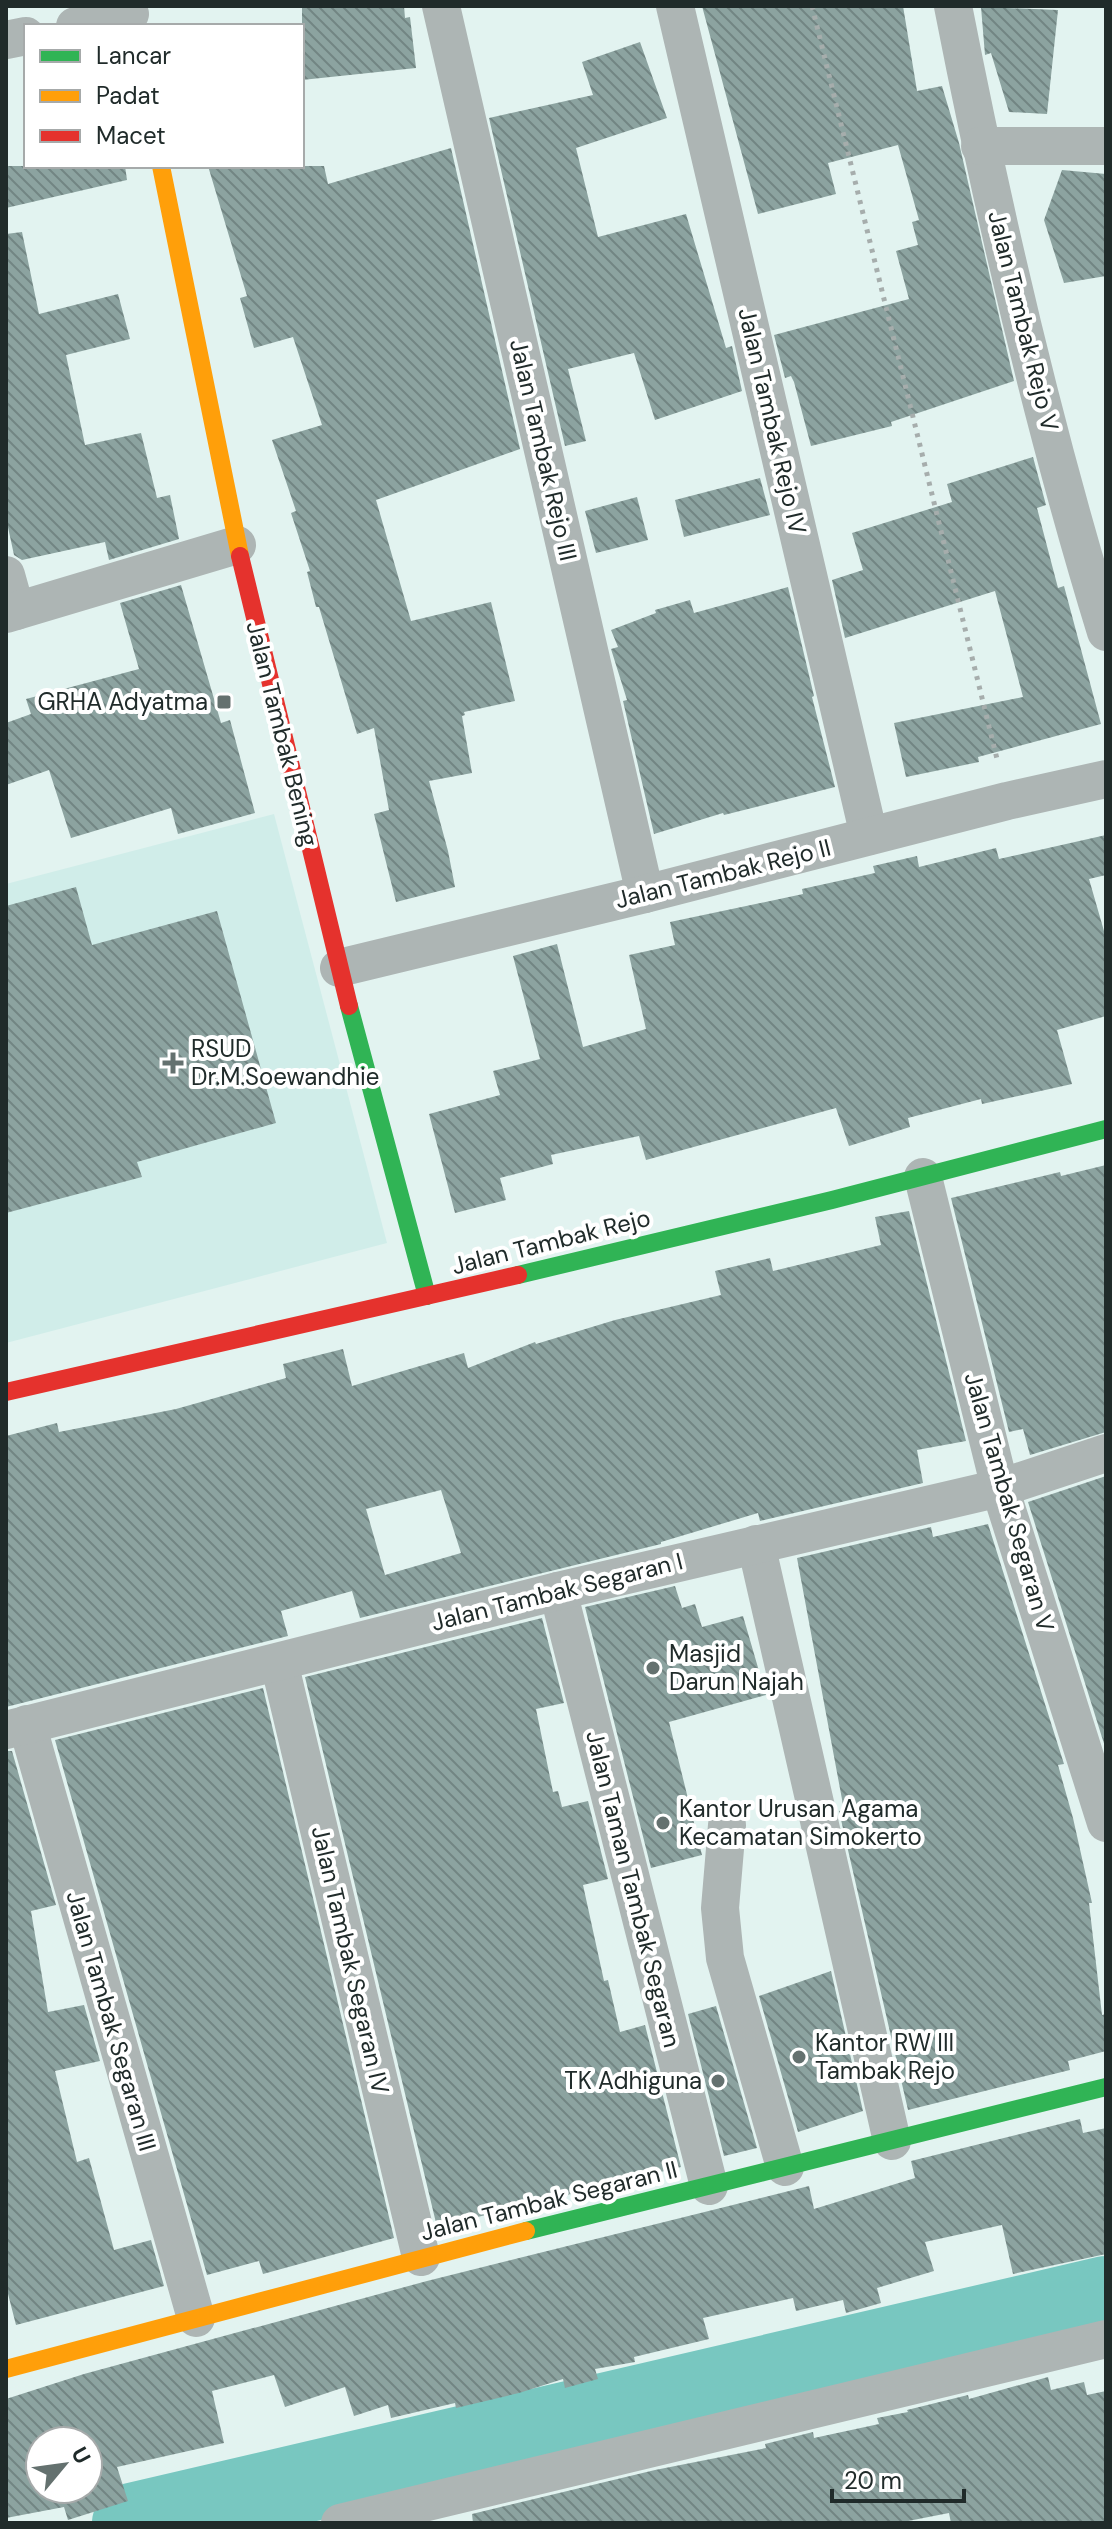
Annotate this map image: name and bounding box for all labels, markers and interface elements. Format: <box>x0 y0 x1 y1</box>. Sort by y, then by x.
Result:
legend <box>24 24 304 168</box>
text: Lancar <box>96 40 171 71</box>
text: Padat <box>96 80 160 111</box>
text: Macet <box>96 120 166 151</box>
street label: Jalan Tambak Rejo V <box>981 207 1066 434</box>
street label: Jalan Tambak Rejo IV <box>731 305 814 537</box>
street label: Jalan Tambak Rejo III <box>503 336 584 564</box>
street label: Jalan Tambak Bening <box>239 618 325 850</box>
place label: GRHA Adyatma <box>37 686 208 717</box>
marker: GRHA Adyatma <box>215 693 233 711</box>
street label: Jalan Tambak Rejo II <box>612 832 834 915</box>
place label: RSUD Dr.M.Soewandhie <box>191 1033 379 1092</box>
marker: RSUD Dr.M.Soewandhie <box>162 1052 184 1074</box>
street label: Jalan Tambak Rejo <box>448 1202 653 1281</box>
street label: Jalan Tambak Segaran V <box>958 1369 1061 1635</box>
street label: Jalan Tambak Segaran I <box>428 1545 686 1638</box>
place label: Masjid Darun Najah <box>669 1638 804 1697</box>
marker: Masjid Darun Najah <box>644 1659 662 1677</box>
street label: Jalan Taman Tambak Segaran <box>579 1727 688 2050</box>
place label: Kantor Urusan Agama Kecamatan Simokerto <box>679 1793 922 1852</box>
marker: Kantor Urusan Agama Kecamatan Simokerto <box>654 1814 672 1832</box>
street label: Jalan Tambak Segaran IV <box>305 1823 396 2097</box>
street label: Jalan Tambak Segaran III <box>59 1887 163 2155</box>
place label: Kantor RW III Tambak Rejo <box>815 2027 955 2086</box>
marker: Kantor RW III Tambak Rejo <box>790 2048 808 2066</box>
place label: TK Adhiguna <box>564 2065 702 2096</box>
marker: TK Adhiguna <box>709 2072 727 2090</box>
street label: Jalan Tambak Segaran II <box>417 2154 681 2247</box>
north arrow <box>24 2425 104 2505</box>
text: U <box>65 2442 97 2469</box>
scale bar <box>832 2453 964 2503</box>
text: 20 m <box>844 2465 902 2496</box>

